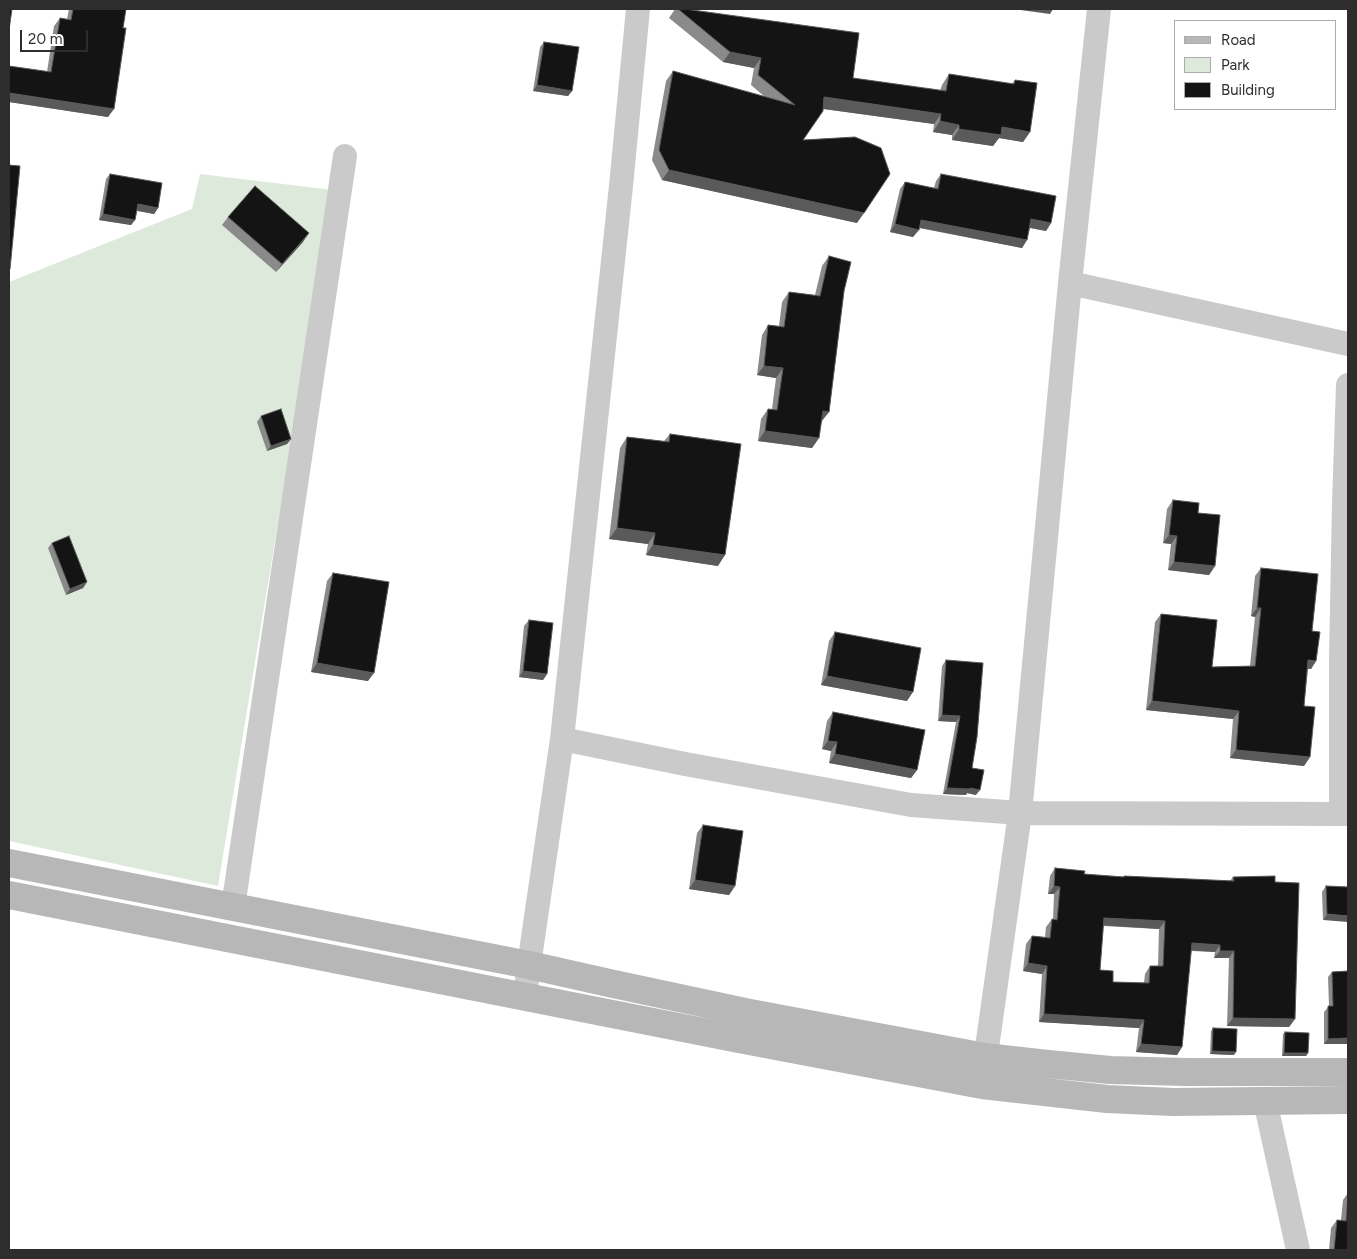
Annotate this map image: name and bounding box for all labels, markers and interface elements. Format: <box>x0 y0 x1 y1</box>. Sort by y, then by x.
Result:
scale bar <box>22 20 90 52</box>
legend <box>1174 20 1337 110</box>
text: 20 m <box>28 30 62 48</box>
text: Road <box>1221 31 1256 49</box>
text: Park <box>1221 56 1250 74</box>
text: Building <box>1221 81 1275 99</box>

